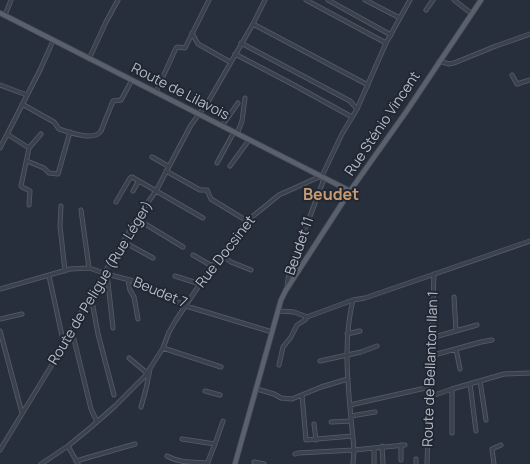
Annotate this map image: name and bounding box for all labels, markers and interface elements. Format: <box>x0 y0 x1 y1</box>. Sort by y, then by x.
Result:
street label: Route de Lilavois <box>128 60 232 124</box>
street label: Rue Sténio Vincent <box>342 69 424 179</box>
district label: Beudet <box>303 186 359 206</box>
street label: Route de Peligue (Rue Léger) <box>45 198 157 368</box>
street label: Rue Docsinet <box>193 213 259 291</box>
street label: Beudet 11 <box>282 214 318 278</box>
street label: Beudet 7 <box>130 274 190 312</box>
street label: Route de Bellanton Ilan 1 <box>420 291 442 447</box>

